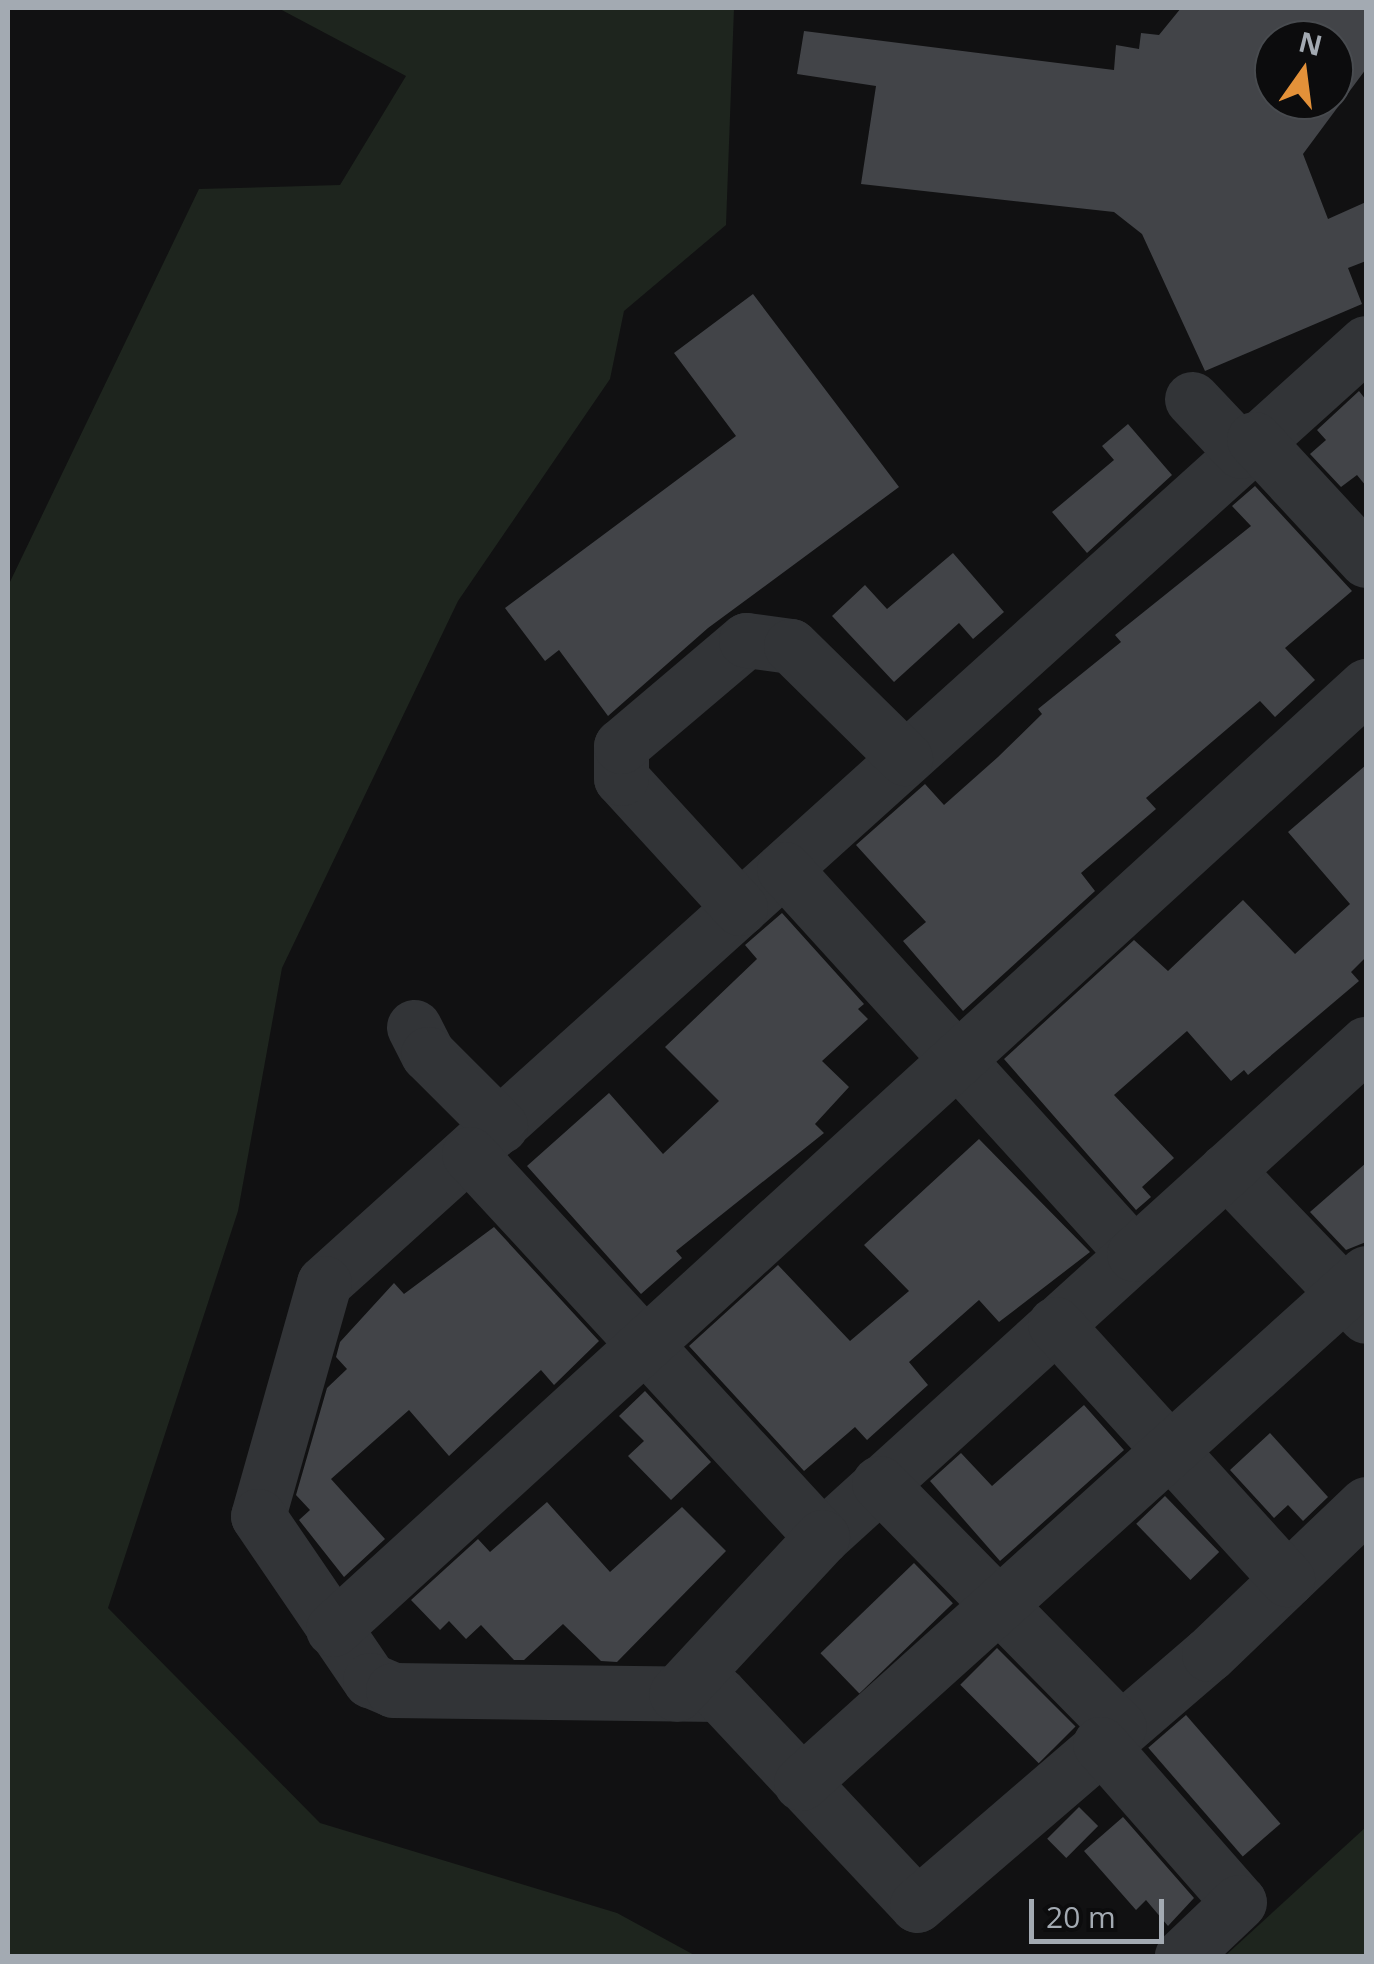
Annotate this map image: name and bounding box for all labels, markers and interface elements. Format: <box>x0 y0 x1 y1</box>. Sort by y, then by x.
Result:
north arrow <box>1254 20 1354 120</box>
text: N <box>1295 22 1326 64</box>
scale bar <box>1034 1879 1169 1941</box>
text: 20 m <box>1046 1896 1116 1937</box>

